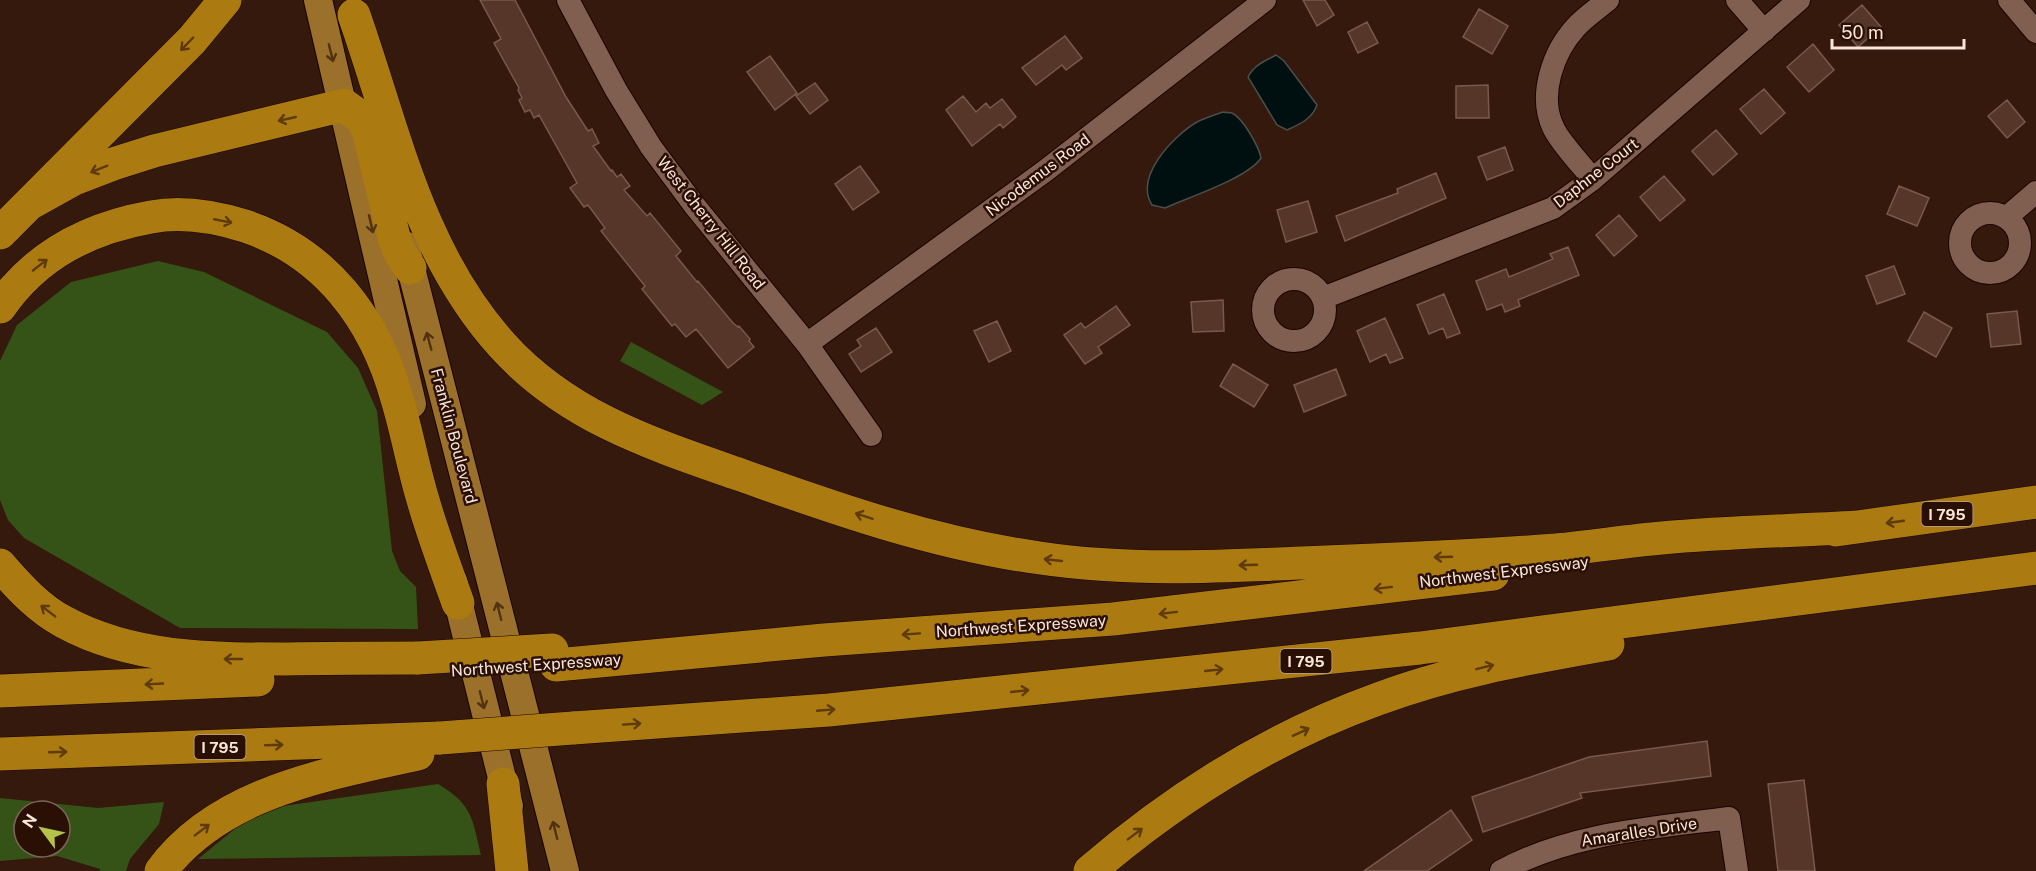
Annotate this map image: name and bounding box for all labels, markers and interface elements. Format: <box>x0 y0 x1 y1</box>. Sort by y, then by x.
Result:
scale bar <box>1832 12 1964 50</box>
text: 50 m <box>1841 22 1884 43</box>
one-way arrow <box>180 37 194 52</box>
one-way arrow <box>325 43 337 62</box>
one-way arrow <box>278 114 297 125</box>
street label: Nicodemus Road <box>982 130 1094 220</box>
street label: Daphne Court <box>1550 134 1642 212</box>
street label: West Cherry Hill Road <box>653 153 769 293</box>
one-way arrow <box>90 165 109 176</box>
one-way arrow <box>366 214 377 233</box>
one-way arrow <box>213 216 232 227</box>
one-way arrow <box>32 258 48 271</box>
one-way arrow <box>423 332 434 351</box>
street label: Franklin Boulevard <box>427 366 481 506</box>
road number: I 795 <box>1922 502 1972 526</box>
one-way arrow <box>855 510 874 521</box>
one-way arrow <box>1885 516 1905 527</box>
one-way arrow <box>1433 551 1453 562</box>
street label: Northwest Expressway <box>1418 552 1590 592</box>
one-way arrow <box>1044 554 1064 565</box>
one-way arrow <box>1239 559 1259 570</box>
one-way arrow <box>1373 583 1393 594</box>
one-way arrow <box>493 602 505 621</box>
one-way arrow <box>40 604 56 617</box>
one-way arrow <box>1159 608 1178 619</box>
street label: Northwest Expressway <box>935 611 1107 641</box>
one-way arrow <box>901 629 921 640</box>
road number: I 795 <box>1280 649 1332 673</box>
street label: Northwest Expressway <box>450 650 622 680</box>
one-way arrow <box>224 653 244 665</box>
one-way arrow <box>1475 661 1494 673</box>
one-way arrow <box>1204 665 1224 676</box>
one-way arrow <box>144 679 164 690</box>
one-way arrow <box>1010 685 1030 696</box>
one-way arrow <box>477 690 489 709</box>
one-way arrow <box>816 704 836 715</box>
one-way arrow <box>621 718 641 729</box>
one-way arrow <box>1291 726 1309 737</box>
road number: I 795 <box>194 735 246 759</box>
one-way arrow <box>264 739 284 750</box>
one-way arrow <box>48 746 68 757</box>
north arrow <box>12 799 72 859</box>
text: N <box>18 811 41 832</box>
street label: Amaralles Drive <box>1580 813 1698 851</box>
one-way arrow <box>548 821 560 840</box>
one-way arrow <box>193 823 209 836</box>
one-way arrow <box>1127 827 1143 840</box>

